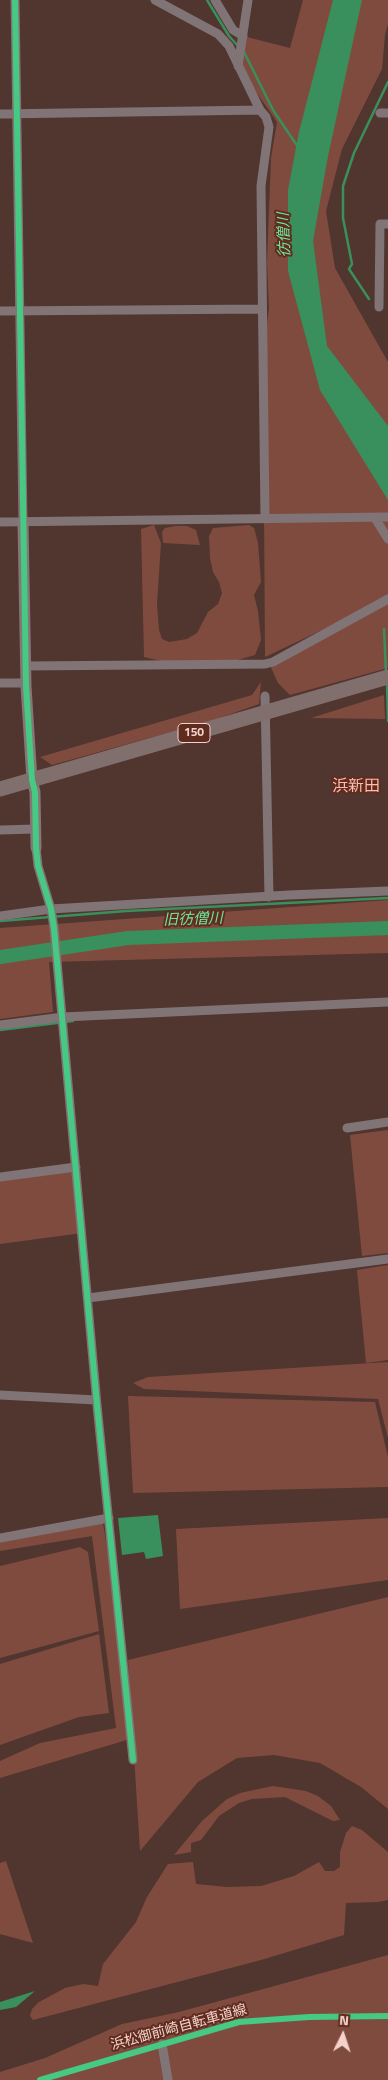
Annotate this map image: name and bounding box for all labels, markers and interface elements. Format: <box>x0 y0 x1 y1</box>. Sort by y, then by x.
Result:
water label: 彷僧川 <box>275 212 295 258</box>
road number: 150 <box>178 724 210 742</box>
district label: 浜新田 <box>332 777 380 797</box>
water label: 旧彷僧川 <box>163 910 223 930</box>
street label: 浜松御前崎自転車道線 <box>109 2002 249 2054</box>
text: N <box>339 2009 350 2030</box>
north arrow <box>318 2010 368 2060</box>

